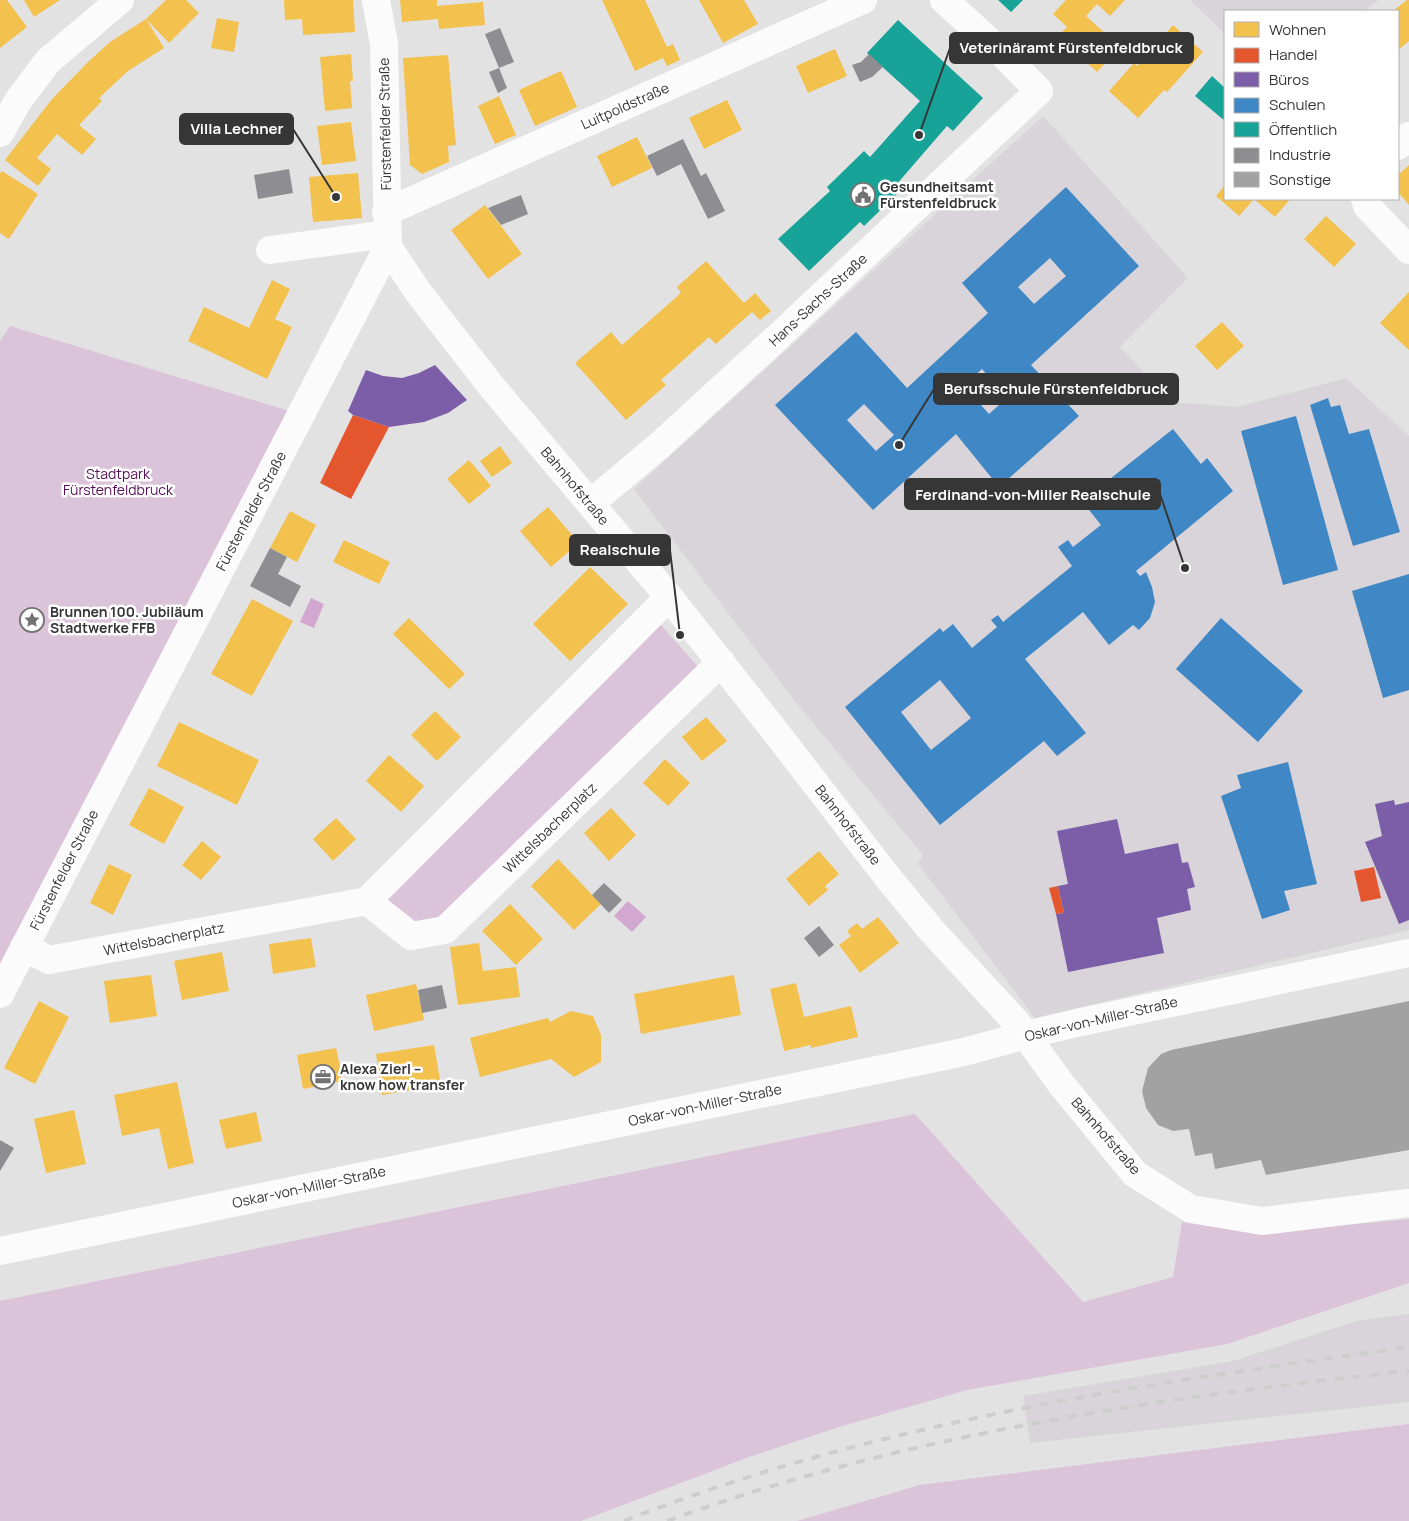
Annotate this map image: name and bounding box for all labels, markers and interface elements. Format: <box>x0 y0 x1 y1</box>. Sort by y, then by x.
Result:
legend <box>1224 10 1399 200</box>
text: Wohnen <box>1269 19 1326 40</box>
callout: Veterinäramt Fürstenfeldbruck <box>950 33 1193 63</box>
text: Veterinäramt Fürstenfeldbruck <box>960 37 1183 58</box>
text: Handel <box>1269 44 1318 65</box>
street label: Fürstenfelder Straße <box>374 57 395 191</box>
text: Büros <box>1269 69 1309 90</box>
street label: Luitpoldstraße <box>578 78 672 133</box>
text: Schulen <box>1269 94 1325 115</box>
callout: Villa Lechner <box>180 114 293 144</box>
text: Villa Lechner <box>191 118 283 139</box>
text: Öffentlich <box>1269 119 1337 140</box>
text: Industrie <box>1269 144 1331 165</box>
text: Sonstige <box>1269 169 1331 190</box>
place label: Gesundheitsamt Fürstenfeldbruck <box>880 177 997 212</box>
public building icon: Gesundheitsamt Fürstenfeldbruck <box>850 182 876 208</box>
street label: Hans-Sachs-Straße <box>764 249 871 350</box>
callout: Berufsschule Fürstenfeldbruck <box>934 374 1178 404</box>
text: Berufsschule Fürstenfeldbruck <box>944 378 1169 399</box>
street label: Bahnhofstraße <box>537 443 614 529</box>
street label: Fürstenfelder Straße <box>211 448 290 574</box>
park label: Stadtpark Fürstenfeldbruck <box>63 464 174 499</box>
callout: Ferdinand-von-Miller Realschule <box>905 479 1160 509</box>
text: Ferdinand-von-Miller Realschule <box>915 484 1151 505</box>
callout: Realschule <box>570 535 670 565</box>
text: Realschule <box>580 539 660 560</box>
place label: Brunnen 100. Jubiläum Stadtwerke FFB <box>50 602 204 637</box>
place icon: Brunnen 100. Jubiläum Stadtwerke FFB <box>19 607 45 633</box>
street label: Wittelsbacherplatz <box>499 778 600 877</box>
street label: Bahnhofstraße <box>811 781 886 869</box>
street label: Fürstenfelder Straße <box>25 806 102 933</box>
street label: Wittelsbacherplatz <box>102 917 226 960</box>
street label: Oskar-von-Miller-Straße <box>1023 992 1179 1045</box>
place label: Alexa Zierl – know how transfer <box>340 1059 465 1094</box>
office icon: Alexa Zierl – know how transfer <box>310 1064 336 1090</box>
street label: Oskar-von-Miller-Straße <box>626 1079 783 1130</box>
street label: Bahnhofstraße <box>1068 1093 1145 1178</box>
street label: Oskar-von-Miller-Straße <box>230 1161 387 1212</box>

